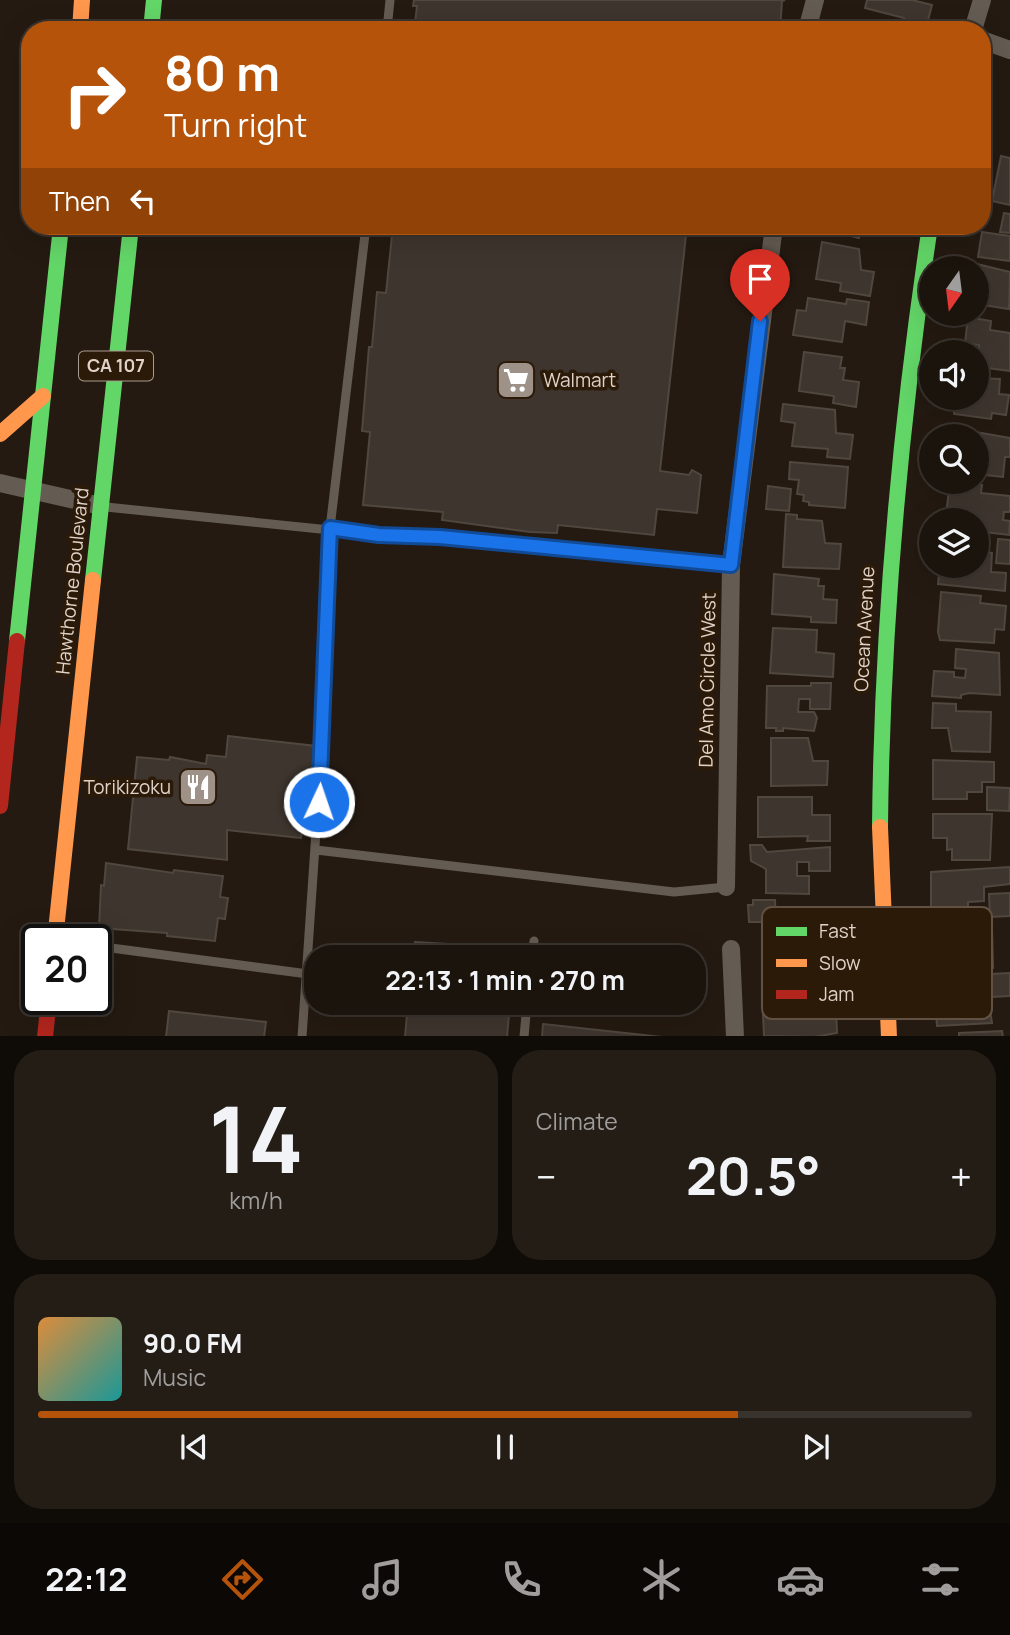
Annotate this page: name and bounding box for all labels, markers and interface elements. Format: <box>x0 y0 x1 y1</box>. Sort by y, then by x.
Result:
text: 80 m <box>164 39 280 106</box>
icon: right <box>49 49 140 140</box>
text: Turn right <box>164 103 307 147</box>
icon: left <box>124 182 162 220</box>
text: Then <box>49 183 110 219</box>
pin <box>730 249 790 321</box>
north arrow <box>919 256 989 326</box>
map controls <box>919 256 989 578</box>
icon: arrive <box>741 260 779 298</box>
button: sound <box>919 340 989 410</box>
road number: CA 107 <box>79 352 153 380</box>
supermarket icon: Walmart <box>495 359 537 401</box>
place label: Walmart <box>543 367 616 393</box>
button: search <box>919 424 989 494</box>
street label: Hawthorne Boulevard <box>49 486 95 676</box>
button: layers <box>919 508 989 578</box>
street label: Ocean Avenue <box>848 566 880 692</box>
street label: Del Amo Circle West <box>692 592 722 768</box>
position arrow <box>282 765 356 839</box>
restaurant icon: Torikizoku <box>177 766 219 808</box>
place label: Torikizoku <box>84 774 171 800</box>
legend <box>762 907 992 1019</box>
text: Fast <box>819 918 856 944</box>
speed limit sign: 20 <box>21 924 112 1015</box>
text: Slow <box>819 950 861 976</box>
text: 22:13 · 1 min · 270 m <box>385 962 625 998</box>
text: Jam <box>819 981 854 1007</box>
text: 14 <box>208 1076 304 1200</box>
text: Climate <box>536 1105 618 1137</box>
text: 20.5° <box>686 1140 821 1211</box>
text: − <box>536 1150 557 1202</box>
text: + <box>950 1150 972 1202</box>
text: km/h <box>229 1184 283 1216</box>
text: 90.0 FM <box>143 1325 242 1361</box>
text: Music <box>143 1361 206 1393</box>
icon: previous <box>175 1428 213 1466</box>
icon: pause <box>486 1428 524 1466</box>
icon: next <box>797 1428 835 1466</box>
icon: directions <box>218 1555 267 1604</box>
icon: music <box>358 1555 407 1604</box>
icon: phone <box>497 1555 546 1604</box>
icon: climate <box>637 1555 686 1604</box>
icon: car <box>776 1555 825 1604</box>
icon: filters <box>916 1555 965 1604</box>
text: 22:12 <box>45 1557 127 1601</box>

